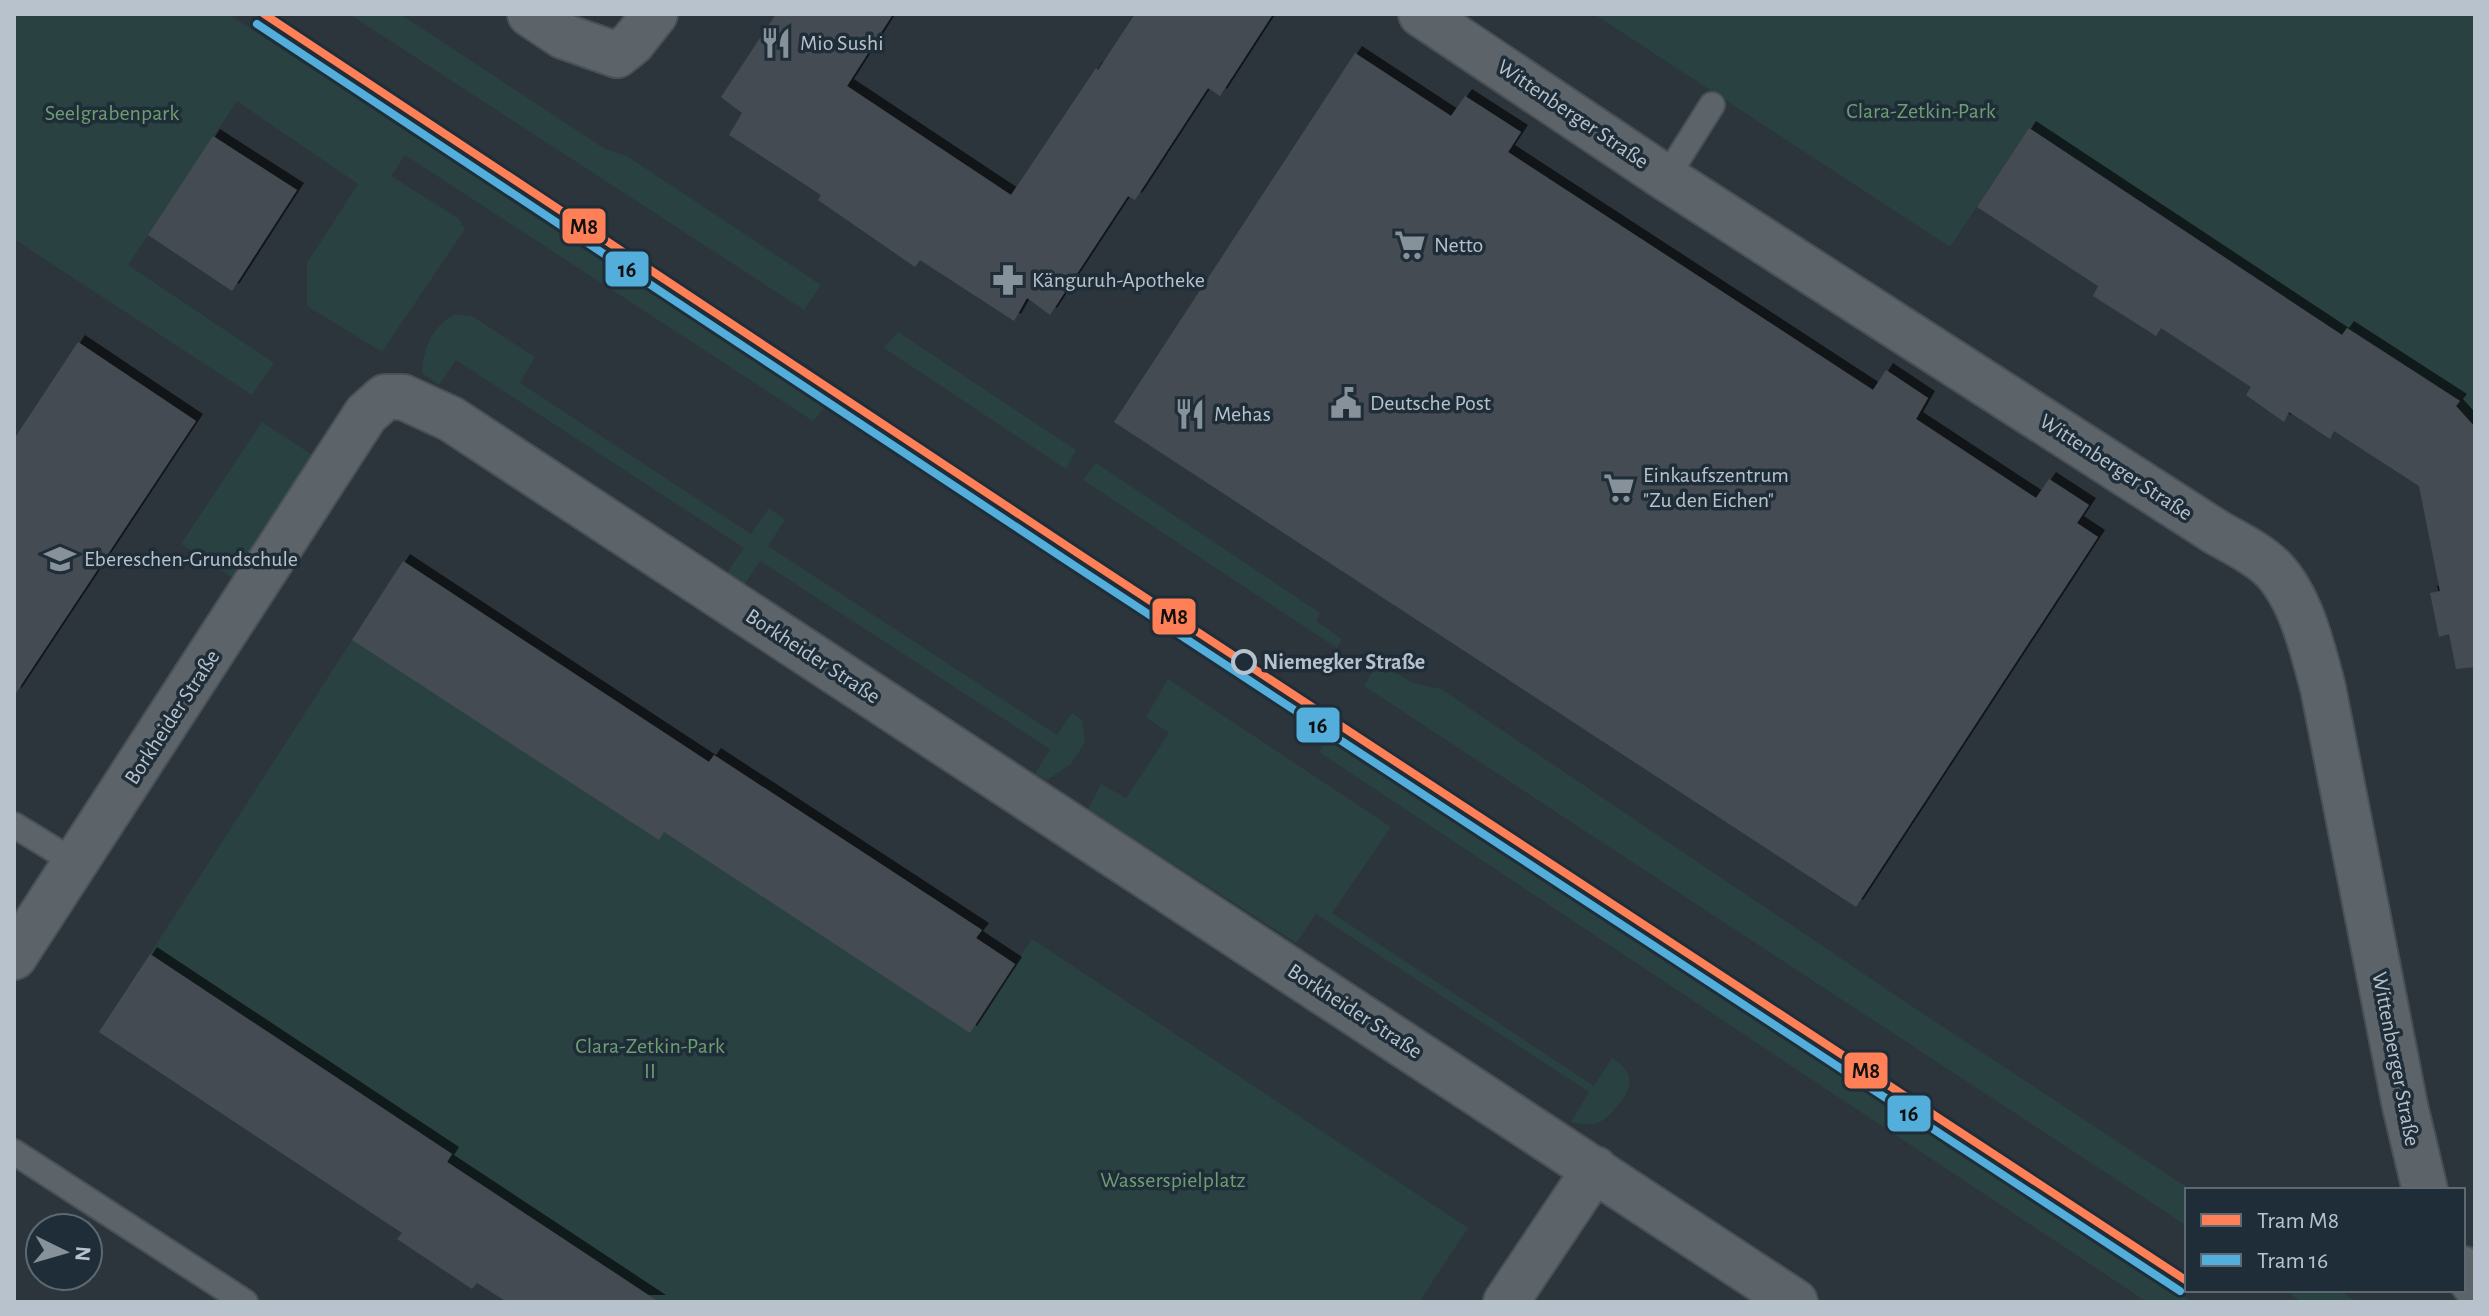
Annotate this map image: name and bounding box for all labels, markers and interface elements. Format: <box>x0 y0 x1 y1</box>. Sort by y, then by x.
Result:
restaurant icon: Mio Sushi <box>759 26 793 60</box>
place label: Mio Sushi <box>800 32 884 54</box>
street label: Wittenberger Straße <box>1493 55 1653 173</box>
park label: Clara-Zetkin-Park <box>1846 100 1996 122</box>
park label: Seelgrabenpark <box>45 102 179 124</box>
line badge: M8 <box>561 207 607 245</box>
text: M8 <box>570 216 598 238</box>
supermarket icon: Netto <box>1393 228 1427 262</box>
place label: Netto <box>1434 234 1483 256</box>
line badge: 16 <box>604 250 650 288</box>
text: 16 <box>618 259 636 281</box>
pharmacy icon: Känguruh-Apotheke <box>991 263 1025 297</box>
place label: Känguruh-Apotheke <box>1032 269 1205 291</box>
public building icon: Deutsche Post <box>1329 386 1363 420</box>
place label: Deutsche Post <box>1370 392 1491 414</box>
restaurant icon: Mehas <box>1173 397 1207 431</box>
place label: Mehas <box>1214 403 1271 425</box>
street label: Wittenberger Straße <box>2036 410 2196 524</box>
place label: Einkaufszentrum "Zu den Eichen" <box>1643 464 1789 511</box>
supermarket icon: Einkaufszentrum "Zu den Eichen" <box>1602 471 1636 505</box>
school or university icon: Ebereschen-Grundschule <box>43 542 77 576</box>
place label: Ebereschen-Grundschule <box>84 548 298 570</box>
line badge: M8 <box>1151 597 1197 636</box>
street label: Borkheider Straße <box>742 604 884 708</box>
text: M8 <box>1160 606 1188 628</box>
street label: Borkheider Straße <box>120 646 224 788</box>
marker: Niemegker Straße <box>1232 650 1256 674</box>
place label: Niemegker Straße <box>1263 651 1425 673</box>
line badge: 16 <box>1295 706 1341 744</box>
text: 16 <box>1309 715 1327 737</box>
street label: Borkheider Straße <box>1284 959 1426 1063</box>
street label: Wittenberger Straße <box>2368 970 2424 1148</box>
park label: Clara-Zetkin-Park II <box>575 1035 725 1082</box>
line badge: M8 <box>1843 1051 1889 1090</box>
text: M8 <box>1852 1060 1880 1082</box>
line badge: 16 <box>1886 1094 1932 1133</box>
text: 16 <box>1900 1103 1918 1125</box>
park label: Wasserspielplatz <box>1100 1169 1246 1191</box>
legend <box>2185 1188 2465 1292</box>
text: Tram M8 <box>2257 1209 2339 1233</box>
north arrow <box>24 1212 104 1292</box>
text: N <box>71 1245 95 1262</box>
text: Tram 16 <box>2257 1249 2328 1273</box>

